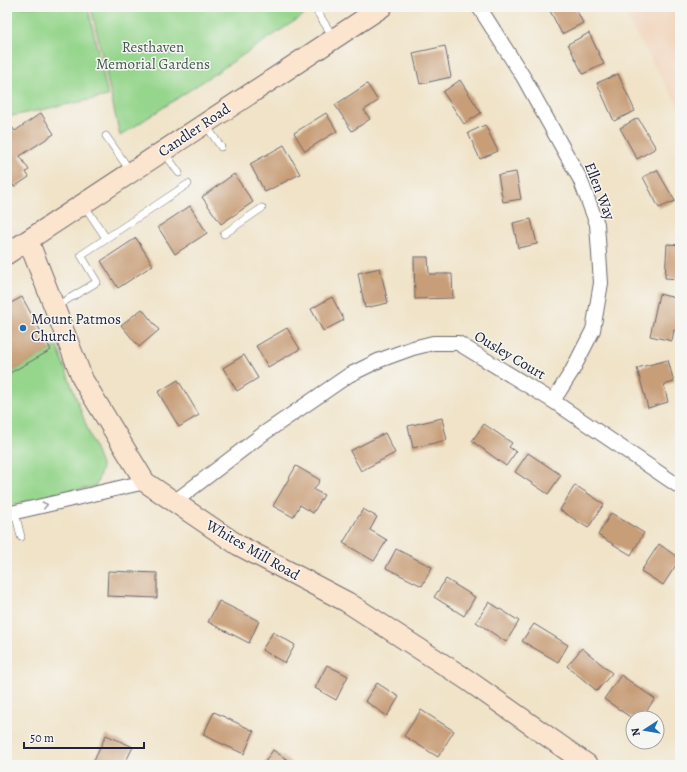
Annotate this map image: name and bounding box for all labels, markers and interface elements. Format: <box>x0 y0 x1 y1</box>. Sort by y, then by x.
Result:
park label: Resthaven Memorial Gardens <box>96 37 210 74</box>
street label: Candler Road <box>154 98 235 161</box>
street label: Ellen Way <box>580 159 620 223</box>
place label: Mount Patmos Church <box>31 309 121 346</box>
marker: Mount Patmos Church <box>18 323 28 333</box>
street label: Ousley Court <box>471 326 549 384</box>
one-way arrow <box>42 502 48 510</box>
street label: Whites Mill Road <box>202 515 304 585</box>
north arrow <box>625 710 665 750</box>
scale bar <box>24 724 144 750</box>
text: N <box>628 726 644 737</box>
text: 50 m <box>30 730 54 746</box>

